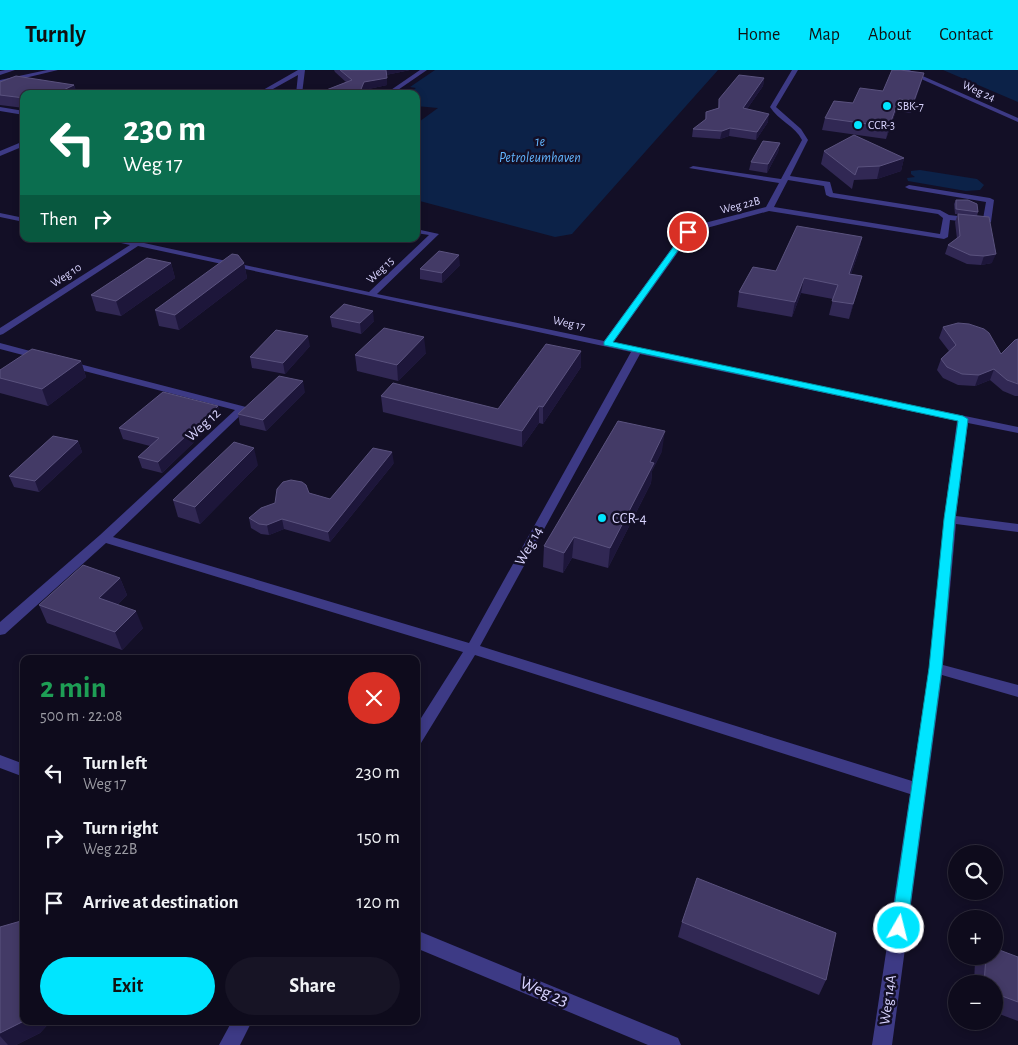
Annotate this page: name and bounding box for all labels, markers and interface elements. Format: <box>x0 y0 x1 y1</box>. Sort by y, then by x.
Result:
text: Turnly <box>25 23 86 47</box>
text: Home <box>737 26 780 44</box>
text: Map <box>808 26 840 44</box>
text: About <box>868 26 911 44</box>
text: Contact <box>939 26 993 44</box>
street label: Weg 24 <box>961 78 997 104</box>
marker: SBK-7 <box>881 100 893 112</box>
place label: SBK-7 <box>897 100 924 112</box>
icon: left <box>40 110 105 175</box>
text: 230 m <box>123 112 206 147</box>
marker: CCR-3 <box>852 119 864 131</box>
place label: CCR-3 <box>868 119 895 131</box>
water label: 1e Petroleumhaven <box>499 135 581 165</box>
text: Weg 17 <box>123 153 183 175</box>
street label: Weg 22B <box>719 194 761 216</box>
icon: right <box>88 205 116 233</box>
text: Then <box>40 210 78 229</box>
pin <box>667 211 709 253</box>
icon: arrive <box>674 218 702 246</box>
street label: Weg 15 <box>364 254 396 286</box>
street label: Weg 10 <box>49 261 83 289</box>
street label: Weg 17 <box>552 314 586 332</box>
street label: Weg 12 <box>183 405 223 445</box>
place label: CCR-4 <box>612 511 647 526</box>
marker: CCR-4 <box>596 512 608 524</box>
street label: Weg 14 <box>512 524 546 568</box>
button: close <box>348 672 400 724</box>
text: 2 min <box>40 673 107 703</box>
text: 500 m · 22:08 <box>40 708 122 724</box>
text: Turn left <box>83 754 147 773</box>
icon: left <box>40 759 68 787</box>
text: 230 m <box>355 763 400 782</box>
text: Weg 17 <box>83 776 126 792</box>
text: Turn right <box>83 819 158 838</box>
icon: right <box>40 824 68 852</box>
text: 150 m <box>357 828 400 847</box>
text: Weg 22B <box>83 841 137 857</box>
map controls <box>948 845 1003 1030</box>
button: search <box>948 845 1003 900</box>
icon: arrive <box>40 889 68 917</box>
text: Arrive at destination <box>83 893 239 912</box>
text: 120 m <box>356 893 400 912</box>
position arrow <box>872 901 924 953</box>
button: + <box>948 910 1003 965</box>
button: Exit <box>40 957 215 1015</box>
button: Share <box>225 957 400 1015</box>
street label: Weg 23 <box>517 974 571 1010</box>
street label: Weg 14A <box>877 974 899 1026</box>
button: − <box>948 975 1003 1030</box>

